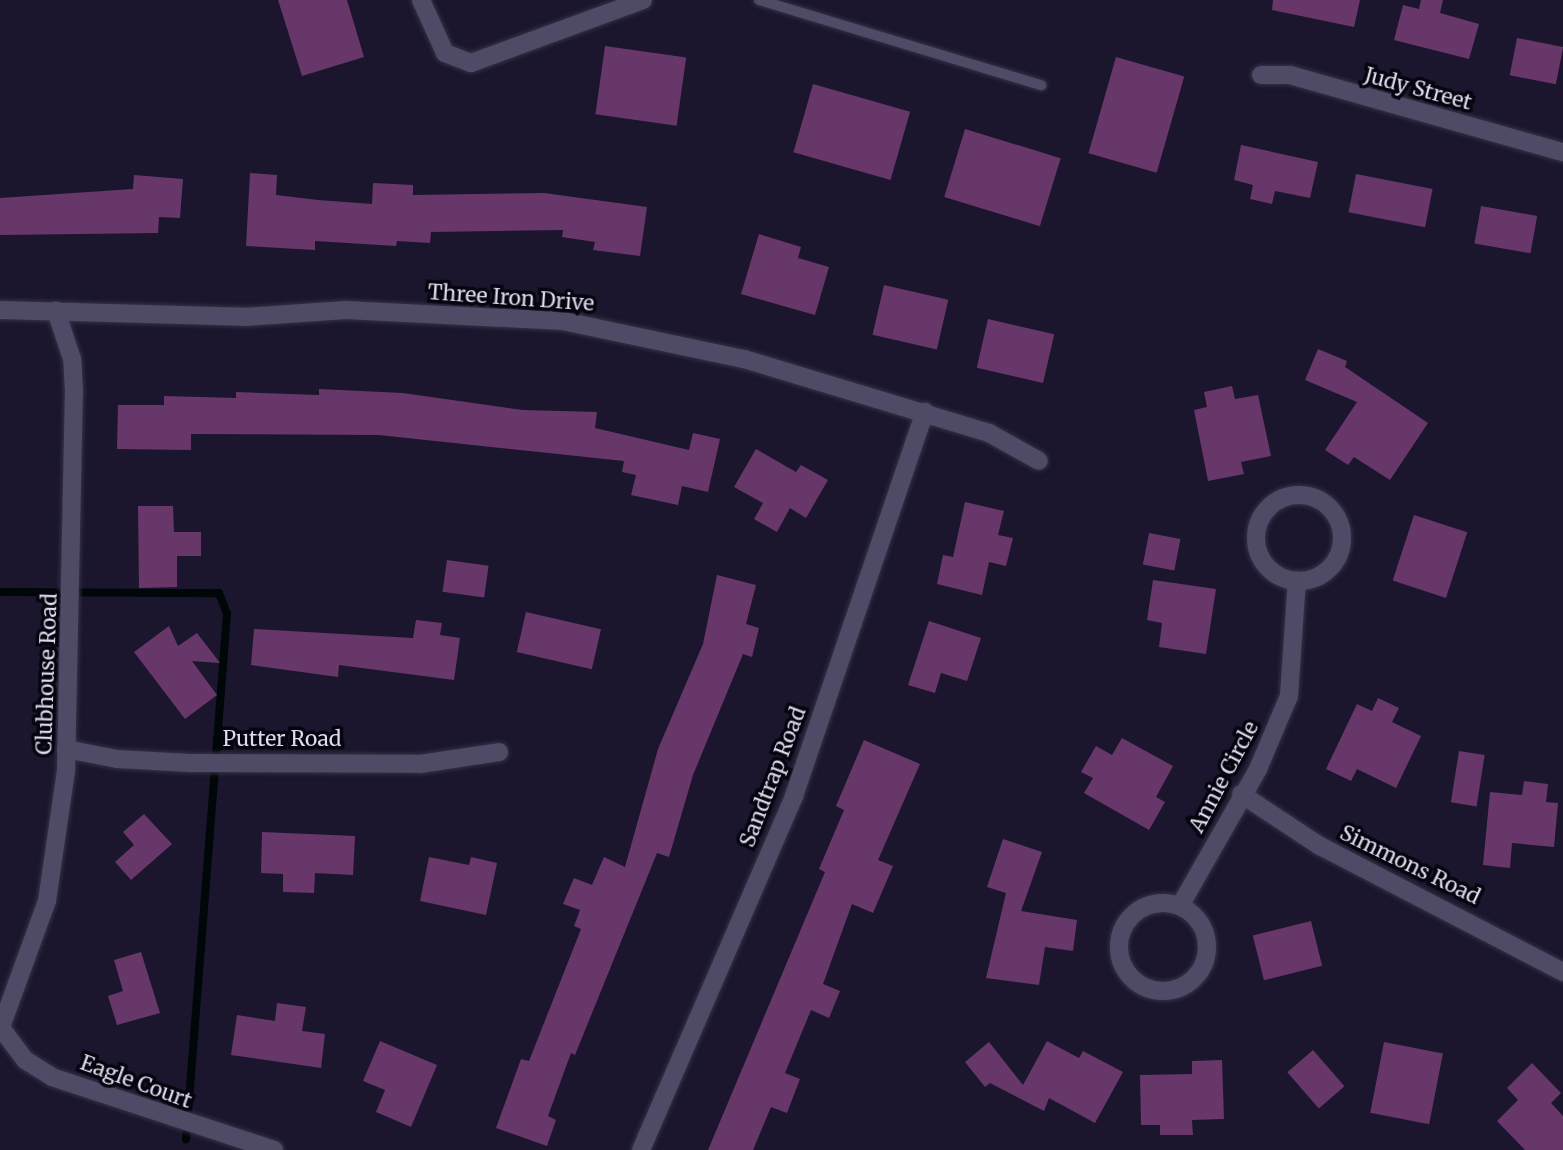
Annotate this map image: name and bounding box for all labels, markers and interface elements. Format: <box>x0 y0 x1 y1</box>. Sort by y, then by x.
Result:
street label: Judy Street <box>1362 63 1474 115</box>
street label: Three Iron Drive <box>427 280 595 316</box>
street label: Clubhouse Road <box>32 593 62 755</box>
street label: Sandtrap Road <box>735 703 811 851</box>
street label: Annie Circle <box>1184 717 1264 837</box>
street label: Putter Road <box>223 726 341 752</box>
street label: Simmons Road <box>1336 820 1484 910</box>
street label: Eagle Court <box>77 1050 195 1114</box>

